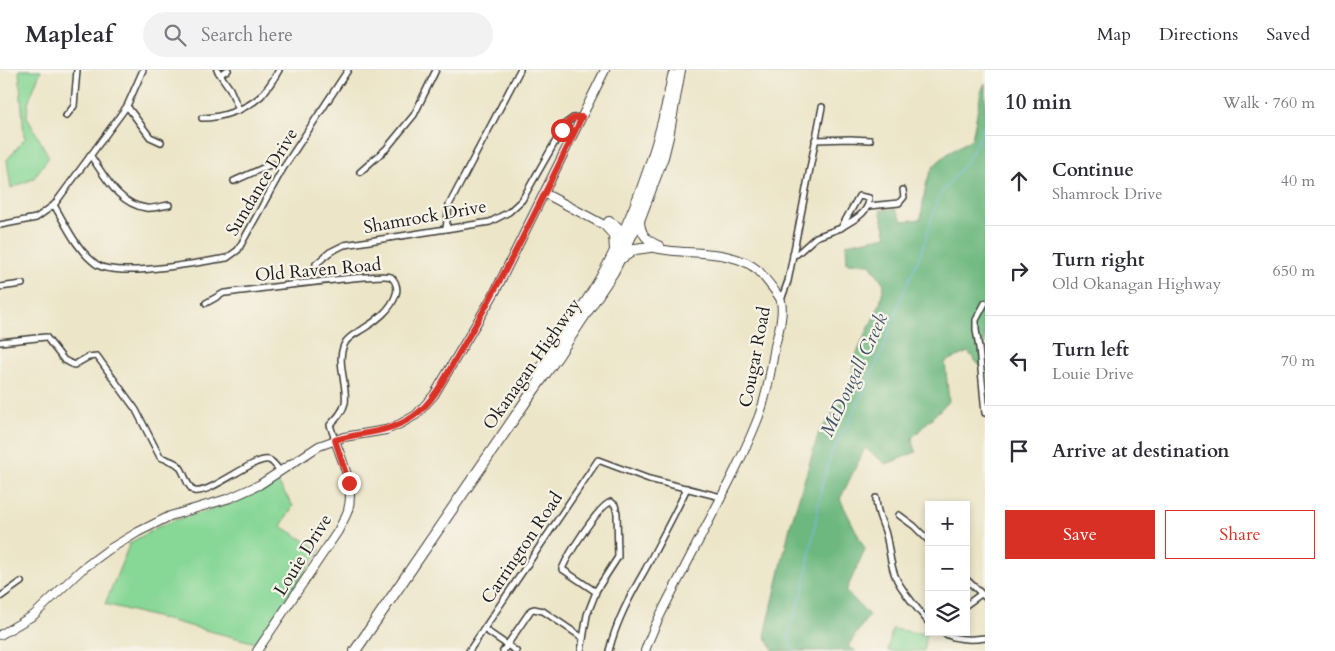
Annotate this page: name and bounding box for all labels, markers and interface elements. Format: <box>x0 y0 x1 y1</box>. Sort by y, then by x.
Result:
search box <box>143 12 493 57</box>
text: Mapleaf <box>25 18 113 51</box>
icon: search <box>161 21 189 49</box>
text: Search here <box>201 22 293 48</box>
text: Map <box>1097 22 1131 47</box>
text: Directions <box>1159 22 1238 47</box>
text: Saved <box>1266 22 1310 47</box>
text: 10 min <box>1005 88 1072 117</box>
text: Walk · 760 m <box>1223 92 1315 114</box>
route start <box>551 119 574 142</box>
street label: Sundance Drive <box>220 124 304 240</box>
text: Continue <box>1052 157 1134 183</box>
icon: ahead <box>1005 167 1033 195</box>
text: 40 m <box>1281 170 1315 192</box>
text: Shamrock Drive <box>1052 183 1163 205</box>
street label: Shamrock Drive <box>362 194 488 240</box>
text: Turn right <box>1052 247 1144 273</box>
street label: Old Raven Road <box>254 252 383 288</box>
icon: right <box>1005 257 1033 285</box>
text: 650 m <box>1273 260 1315 282</box>
text: Old Okanagan Highway <box>1052 273 1221 295</box>
street label: Okanagan Highway <box>477 293 587 435</box>
street label: Cougar Road <box>733 304 777 410</box>
water label: McDougall Creek <box>814 308 894 441</box>
text: Turn left <box>1052 337 1129 363</box>
icon: left <box>1005 347 1033 375</box>
text: 70 m <box>1281 350 1315 372</box>
text: Louie Drive <box>1052 363 1134 385</box>
icon: arrive <box>1005 437 1033 465</box>
text: Arrive at destination <box>1052 438 1229 464</box>
route end <box>338 472 361 495</box>
street label: Carrington Road <box>475 487 569 609</box>
map controls <box>925 501 970 636</box>
button: + <box>925 501 970 546</box>
street label: Louie Drive <box>268 509 338 601</box>
button: Save <box>1005 510 1155 559</box>
button: Share <box>1165 510 1315 559</box>
button: − <box>925 546 970 591</box>
button: layers <box>925 591 970 636</box>

